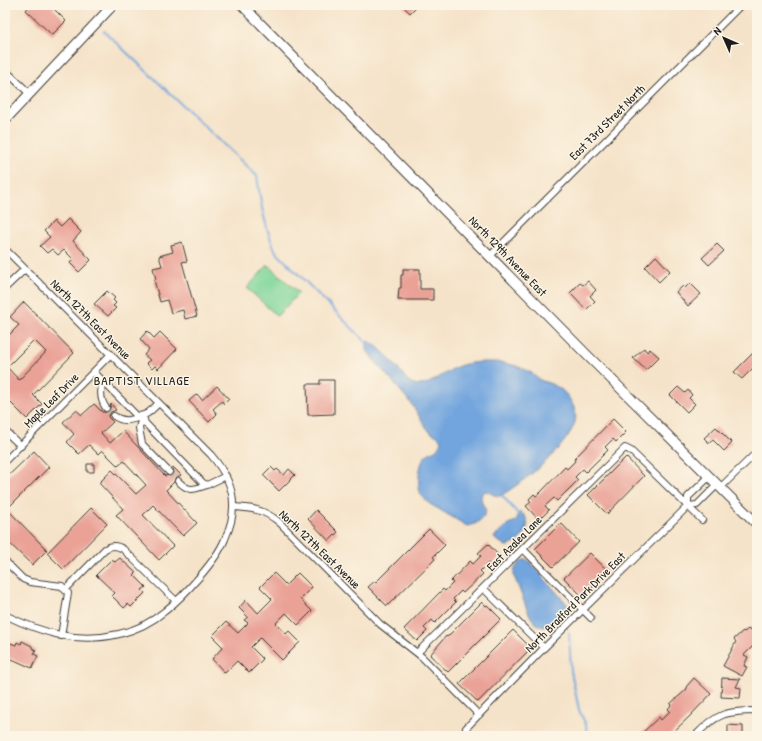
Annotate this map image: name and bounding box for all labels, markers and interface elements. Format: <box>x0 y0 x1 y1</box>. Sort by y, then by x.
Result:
north arrow <box>704 18 744 58</box>
text: N <box>710 24 724 38</box>
street label: East 73rd Street North <box>565 80 649 164</box>
street label: North 129th Avenue East <box>465 212 552 301</box>
street label: North 127th East Avenue <box>47 275 135 363</box>
street label: Maple Leaf Drive <box>20 369 82 431</box>
district label: BAPTIST VILLAGE <box>94 371 190 389</box>
street label: North 127th East Avenue <box>275 506 365 593</box>
street label: East Azalea Lane <box>483 511 546 574</box>
street label: North Bradford Park Drive East <box>521 547 630 656</box>

